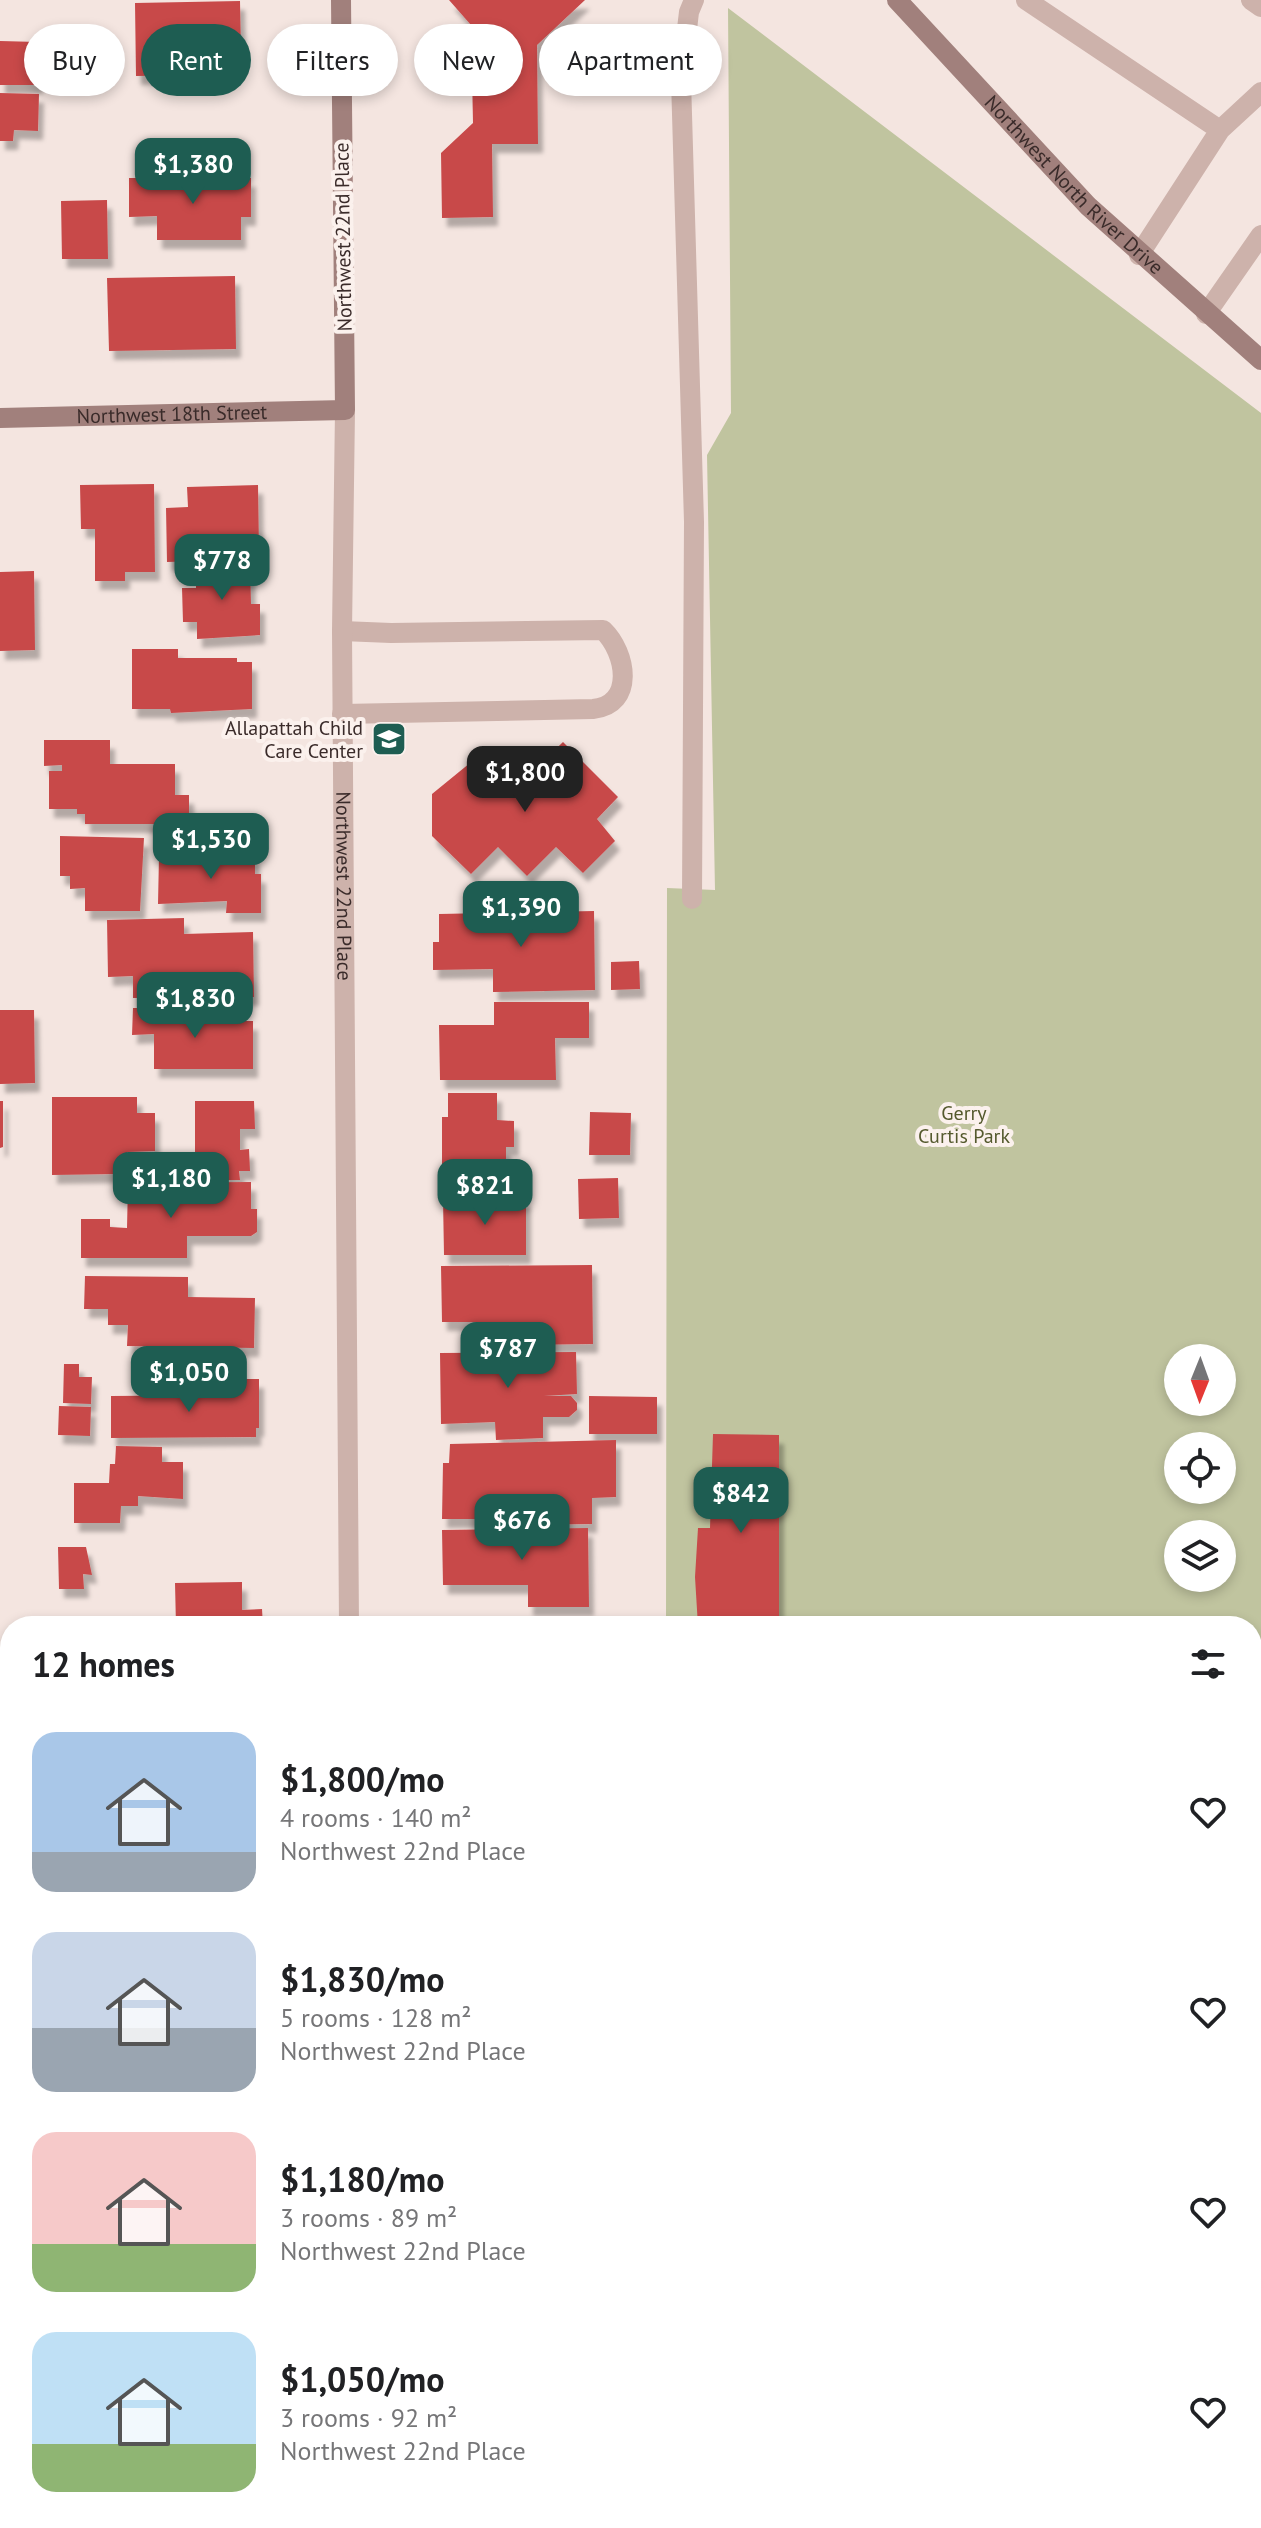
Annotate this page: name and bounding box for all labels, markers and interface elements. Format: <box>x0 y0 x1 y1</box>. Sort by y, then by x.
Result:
chip: Buy <box>24 24 125 96</box>
chip: Rent <box>141 24 251 96</box>
chip: Filters <box>267 24 398 96</box>
chip: New <box>414 24 523 96</box>
chip: Apartment <box>539 24 722 96</box>
street label: Northwest North River Drive <box>979 90 1169 280</box>
pin: $1,380 <box>128 138 258 206</box>
street label: Northwest 22nd Place <box>328 142 358 332</box>
text: $1,380 <box>153 147 233 180</box>
street label: Northwest 18th Street <box>76 399 268 429</box>
pin: $778 <box>175 534 269 602</box>
text: $778 <box>193 543 251 576</box>
place label: Allapattah Child Care Center <box>225 715 363 764</box>
school or university icon: Allapattah Child Care Center <box>370 720 408 758</box>
pin: $1,800 <box>460 746 590 814</box>
text: $1,800 <box>485 755 565 788</box>
street label: Northwest 22nd Place <box>330 791 357 981</box>
pin: $1,530 <box>146 813 276 881</box>
text: $1,530 <box>171 822 251 855</box>
pin: $1,390 <box>456 881 586 949</box>
text: $1,390 <box>481 890 561 923</box>
pin: $1,830 <box>130 972 260 1040</box>
text: $1,830 <box>155 981 235 1014</box>
park label: Gerry Curtis Park <box>918 1100 1010 1149</box>
pin: $1,180 <box>106 1152 236 1220</box>
pin: $821 <box>438 1159 532 1227</box>
text: $1,180 <box>131 1161 211 1194</box>
text: $821 <box>456 1168 514 1201</box>
pin: $787 <box>461 1322 555 1390</box>
text: $787 <box>479 1331 537 1364</box>
north arrow <box>1164 1344 1236 1416</box>
map controls <box>1164 1344 1236 1592</box>
pin: $1,050 <box>124 1346 254 1414</box>
text: $1,050 <box>149 1355 229 1388</box>
button: locate <box>1164 1432 1236 1504</box>
pin: $842 <box>694 1467 788 1535</box>
text: $842 <box>712 1476 770 1509</box>
pin: $676 <box>475 1494 569 1562</box>
text: $676 <box>493 1503 551 1536</box>
button: layers <box>1164 1520 1236 1592</box>
text: 12 homes <box>32 1642 175 1686</box>
icon: filters <box>1186 1642 1230 1686</box>
text: $1,800/mo <box>280 1757 444 1801</box>
icon: home <box>96 1764 192 1860</box>
icon: heart <box>1186 1790 1230 1834</box>
text: 4 rooms · 140 m² <box>280 1801 472 1834</box>
text: Northwest 22nd Place <box>280 1834 526 1867</box>
text: $1,830/mo <box>280 1957 444 2001</box>
icon: home <box>96 1964 192 2060</box>
icon: heart <box>1186 1990 1230 2034</box>
text: 5 rooms · 128 m² <box>280 2001 472 2034</box>
text: Northwest 22nd Place <box>280 2034 526 2067</box>
text: $1,180/mo <box>280 2157 444 2201</box>
icon: home <box>96 2164 192 2260</box>
icon: heart <box>1186 2190 1230 2234</box>
text: 3 rooms · 89 m² <box>280 2201 457 2234</box>
text: Northwest 22nd Place <box>280 2234 526 2267</box>
text: $1,050/mo <box>280 2357 444 2401</box>
icon: home <box>96 2364 192 2460</box>
icon: heart <box>1186 2390 1230 2434</box>
text: 3 rooms · 92 m² <box>280 2401 457 2434</box>
text: Northwest 22nd Place <box>280 2434 526 2467</box>

